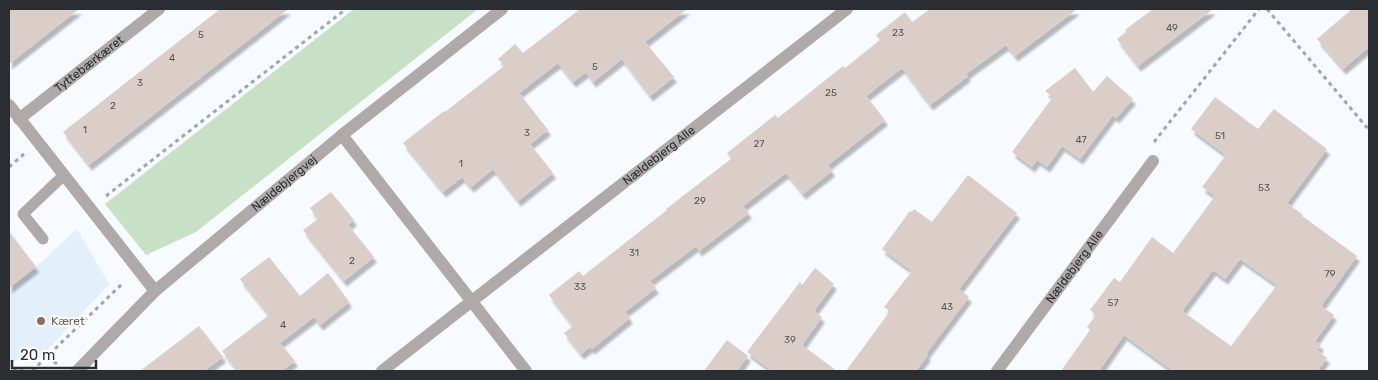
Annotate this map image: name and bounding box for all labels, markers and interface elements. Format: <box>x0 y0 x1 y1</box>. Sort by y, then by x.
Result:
house number: 49 <box>1166 22 1178 34</box>
house number: 23 <box>892 27 904 39</box>
house number: 5 <box>198 29 204 41</box>
street label: Tyttebærkæret <box>52 32 126 95</box>
house number: 4 <box>169 52 175 64</box>
house number: 5 <box>592 61 598 73</box>
house number: 3 <box>137 77 143 89</box>
house number: 25 <box>825 87 837 99</box>
house number: 2 <box>110 100 116 112</box>
street label: Nældebjerg Alle <box>620 123 698 188</box>
house number: 1 <box>83 124 87 136</box>
house number: 3 <box>524 127 530 139</box>
house number: 51 <box>1215 130 1225 142</box>
house number: 47 <box>1075 134 1087 146</box>
house number: 27 <box>754 138 765 150</box>
street label: Nældebjergvej <box>249 152 320 214</box>
house number: 1 <box>459 158 463 170</box>
house number: 53 <box>1258 182 1270 194</box>
house number: 29 <box>694 195 706 207</box>
street label: Nældebjerg Alle <box>1043 227 1106 306</box>
house number: 31 <box>629 247 639 259</box>
house number: 2 <box>349 255 355 267</box>
house number: 79 <box>1324 268 1336 280</box>
house number: 33 <box>574 281 586 293</box>
house number: 57 <box>1107 297 1119 309</box>
house number: 43 <box>941 301 953 313</box>
place label: Kæret <box>51 314 85 328</box>
marker: Kæret <box>35 315 47 327</box>
house number: 4 <box>280 319 286 331</box>
house number: 39 <box>784 334 796 346</box>
scale bar <box>12 338 96 370</box>
text: 20 m <box>20 346 55 364</box>

